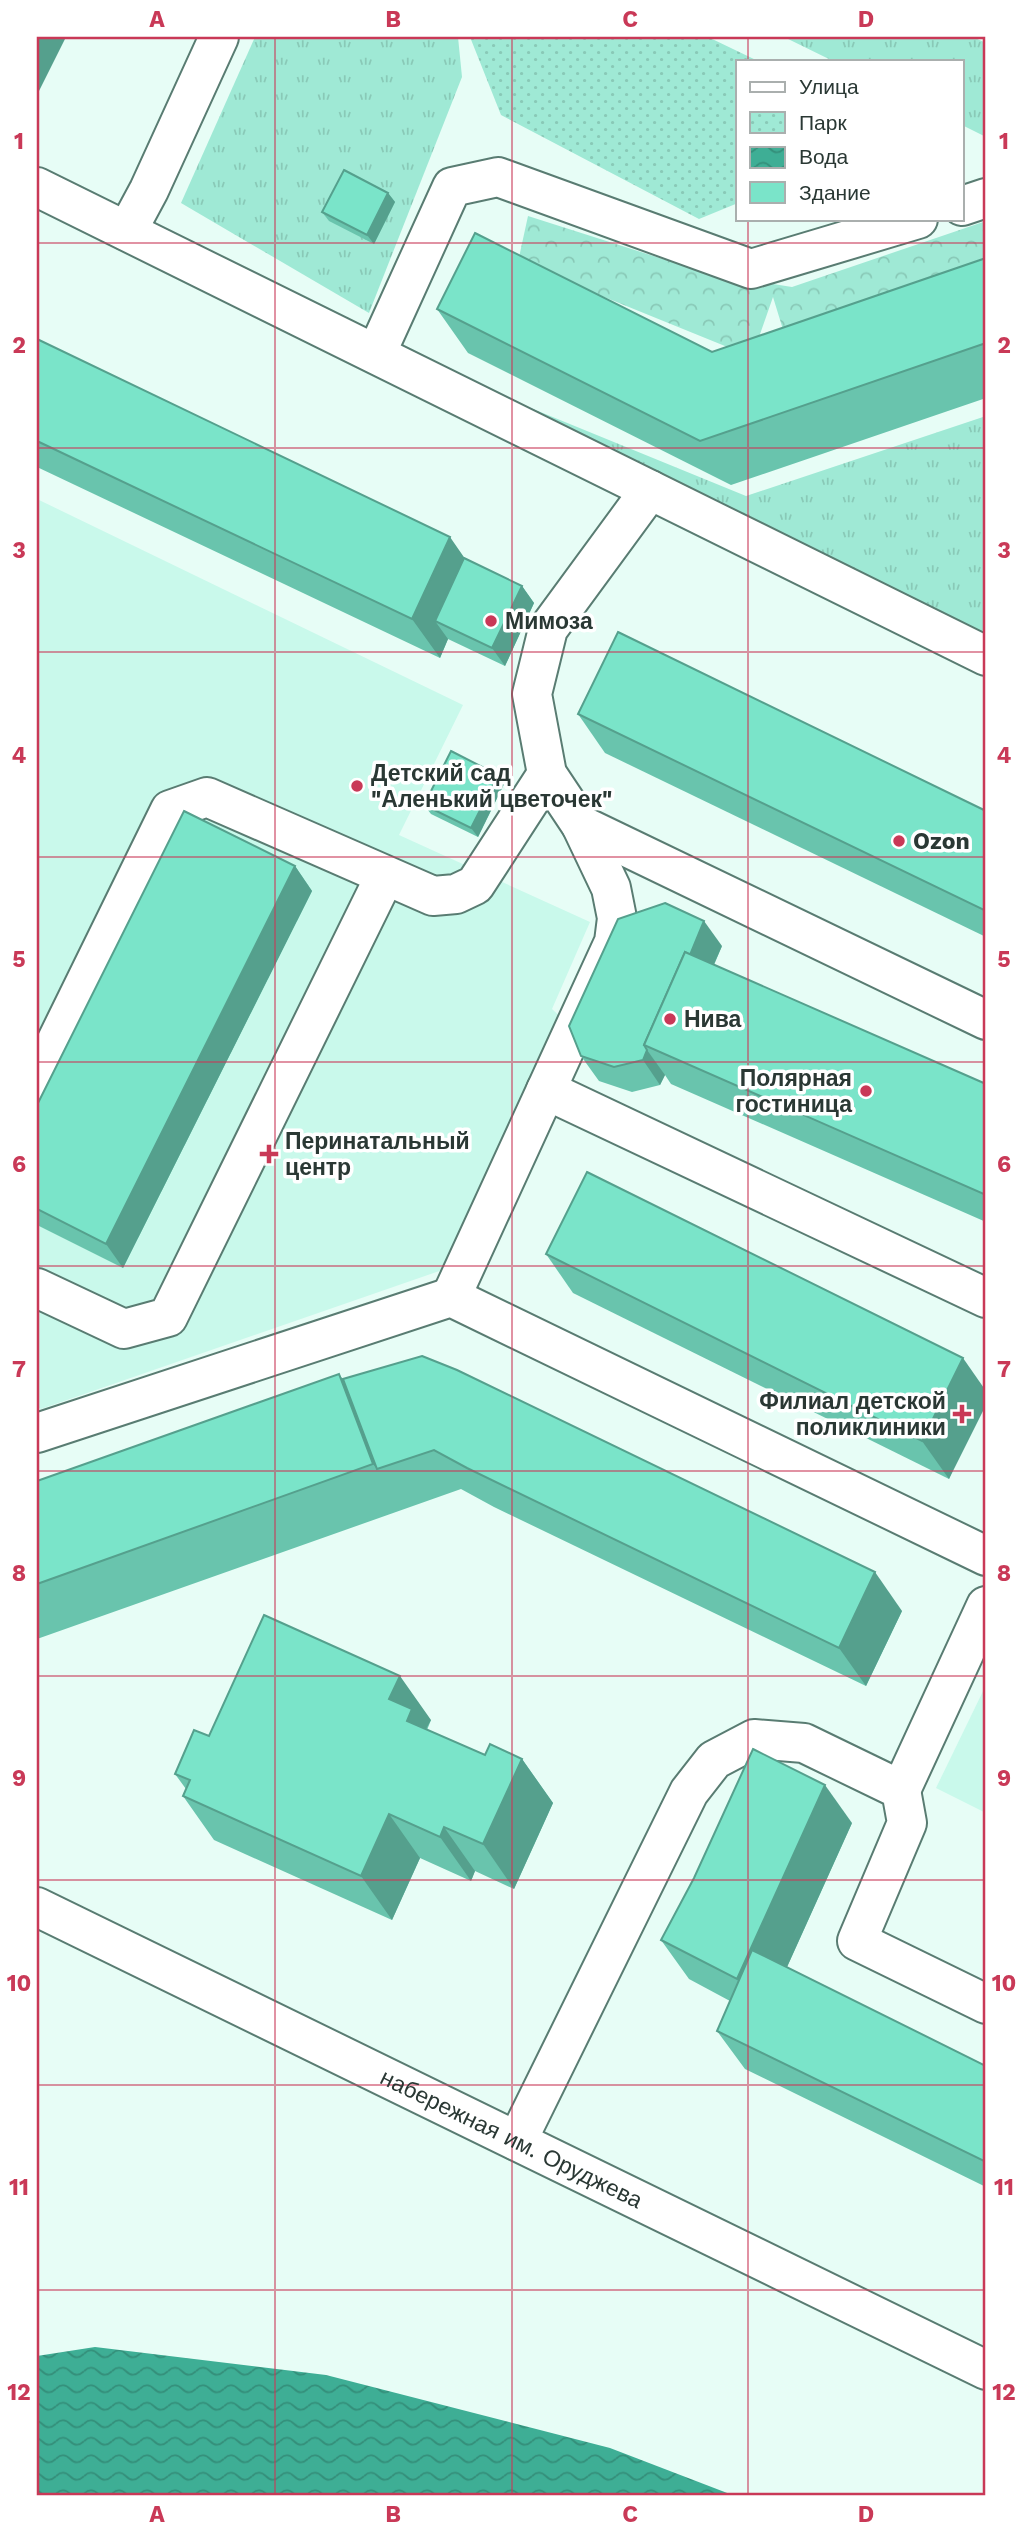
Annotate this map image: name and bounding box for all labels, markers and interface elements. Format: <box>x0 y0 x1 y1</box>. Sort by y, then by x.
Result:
text: A <box>149 6 165 33</box>
text: B <box>385 6 401 33</box>
text: C <box>622 6 638 33</box>
text: D <box>858 6 874 33</box>
legend <box>736 60 964 220</box>
text: Улица <box>799 74 859 99</box>
text: Парк <box>799 110 847 135</box>
text: 1 <box>14 128 24 155</box>
text: 1 <box>999 128 1009 155</box>
text: Вода <box>799 144 848 169</box>
text: Здание <box>799 180 871 205</box>
text: 2 <box>12 332 26 359</box>
text: 2 <box>997 332 1011 359</box>
text: 3 <box>12 537 26 564</box>
text: 3 <box>997 537 1011 564</box>
place label: Мимоза <box>505 608 593 635</box>
marker: Мимоза <box>483 613 499 629</box>
text: 4 <box>12 742 27 769</box>
text: 4 <box>997 742 1012 769</box>
place label: Детский сад "Аленький цветочек" <box>371 760 612 813</box>
marker: Детский сад "Аленький цветочек" <box>349 778 365 794</box>
place label: Ozon <box>913 828 970 855</box>
marker: Ozon <box>891 833 907 849</box>
text: 5 <box>12 946 26 973</box>
text: 5 <box>997 946 1011 973</box>
place label: Нива <box>684 1006 742 1033</box>
marker: Нива <box>662 1011 678 1027</box>
place label: Полярная гостиница <box>736 1065 852 1118</box>
marker: Полярная гостиница <box>858 1083 874 1099</box>
place label: Перинатальный центр <box>285 1128 470 1181</box>
marker: Перинатальный центр <box>259 1144 279 1164</box>
text: 6 <box>12 1151 26 1178</box>
text: 6 <box>997 1151 1011 1178</box>
text: 7 <box>12 1356 26 1383</box>
text: 7 <box>997 1356 1011 1383</box>
place label: Филиал детской поликлиники <box>759 1388 946 1441</box>
marker: Филиал детской поликлиники <box>952 1404 972 1424</box>
text: 8 <box>12 1560 26 1587</box>
text: 8 <box>997 1560 1011 1587</box>
text: 9 <box>12 1765 26 1792</box>
text: 9 <box>997 1765 1011 1792</box>
text: 10 <box>7 1970 31 1997</box>
text: 10 <box>992 1970 1016 1997</box>
street label: набережная им. Оруджева <box>376 2064 647 2214</box>
text: 11 <box>9 2174 29 2201</box>
text: 11 <box>994 2174 1014 2201</box>
text: 12 <box>7 2379 31 2406</box>
text: 12 <box>992 2379 1016 2406</box>
text: A <box>149 2501 165 2528</box>
text: B <box>385 2501 401 2528</box>
text: C <box>622 2501 638 2528</box>
text: D <box>858 2501 874 2528</box>

